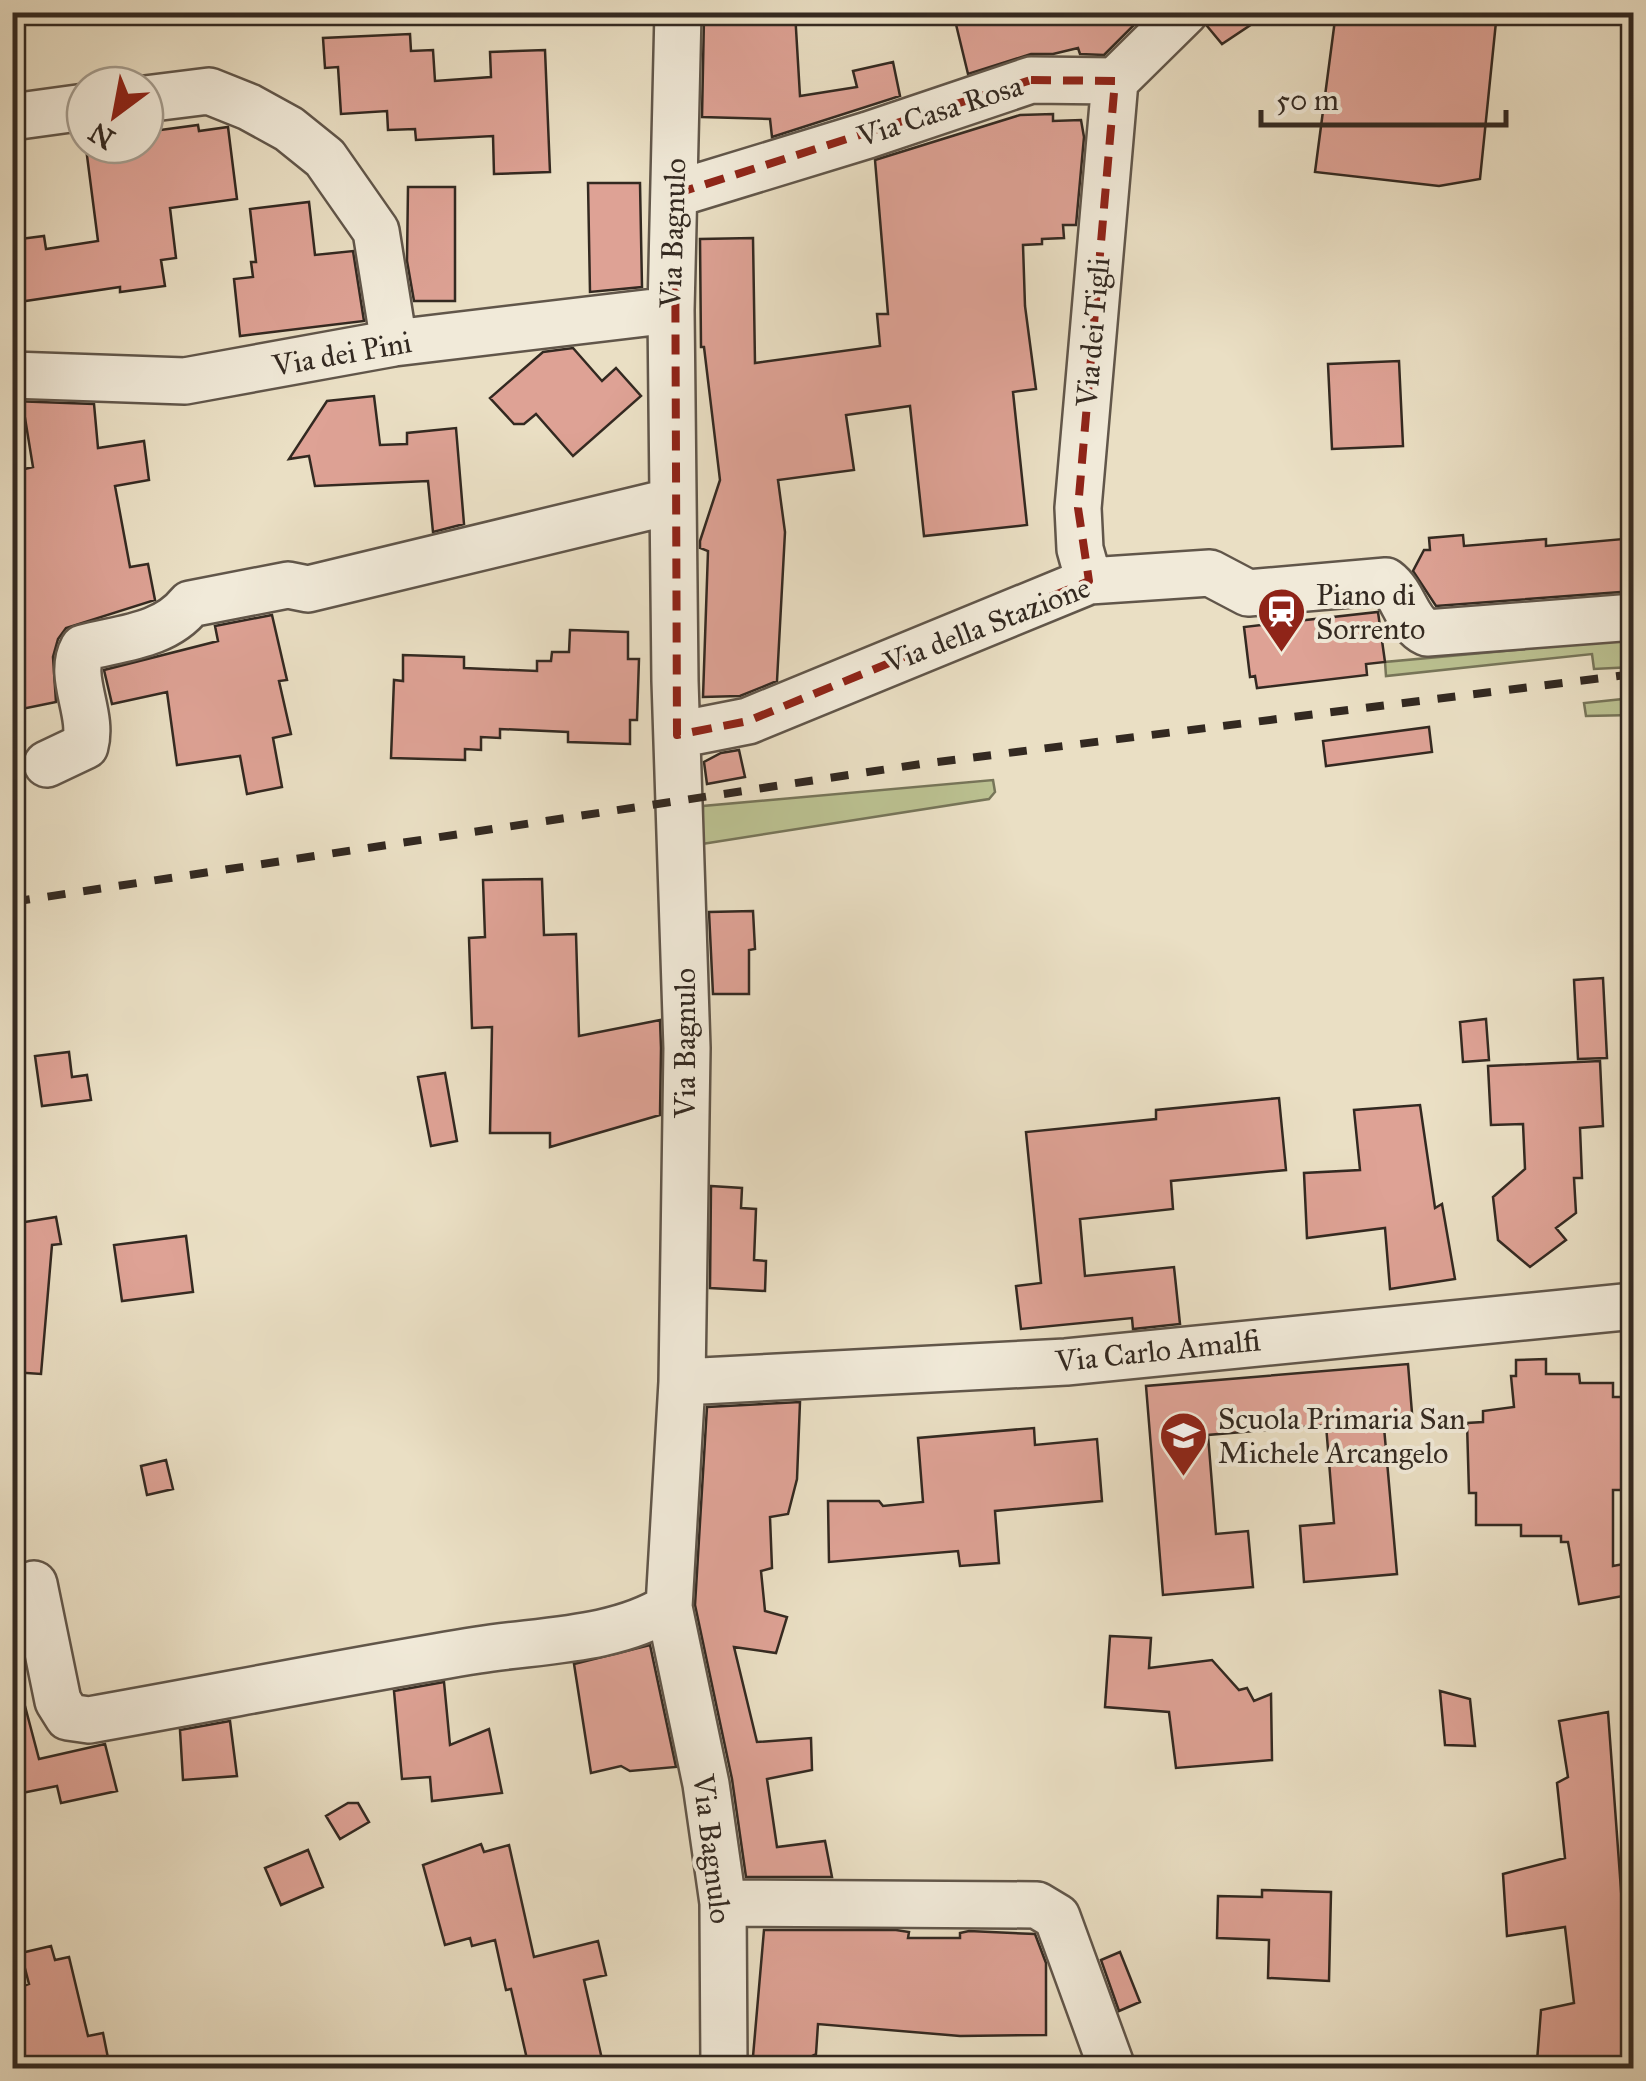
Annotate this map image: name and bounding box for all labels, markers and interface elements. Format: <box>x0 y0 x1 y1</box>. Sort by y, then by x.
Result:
north arrow <box>65 65 165 165</box>
scale bar <box>1261 65 1506 127</box>
street label: Via Casa Rosa <box>852 67 1027 155</box>
text: 50 m <box>1276 82 1339 118</box>
text: N <box>82 115 121 157</box>
street label: Via Bagnulo <box>652 157 694 310</box>
street label: Via dei Tigli <box>1068 256 1117 409</box>
street label: Via dei Pini <box>269 324 414 384</box>
street label: Via della Stazione <box>878 569 1095 681</box>
place label: Piano di Sorrento <box>1316 577 1425 647</box>
station icon: Piano di Sorrento <box>1255 586 1307 654</box>
street label: Via Bagnulo <box>667 968 703 1119</box>
street label: Via Carlo Amalfi <box>1053 1322 1263 1380</box>
place label: Scuola Primaria San Michele Arcangelo <box>1218 1401 1466 1471</box>
school or university icon: Scuola Primaria San Michele Arcangelo <box>1157 1410 1209 1478</box>
street label: Via Bagnulo <box>685 1771 739 1926</box>

